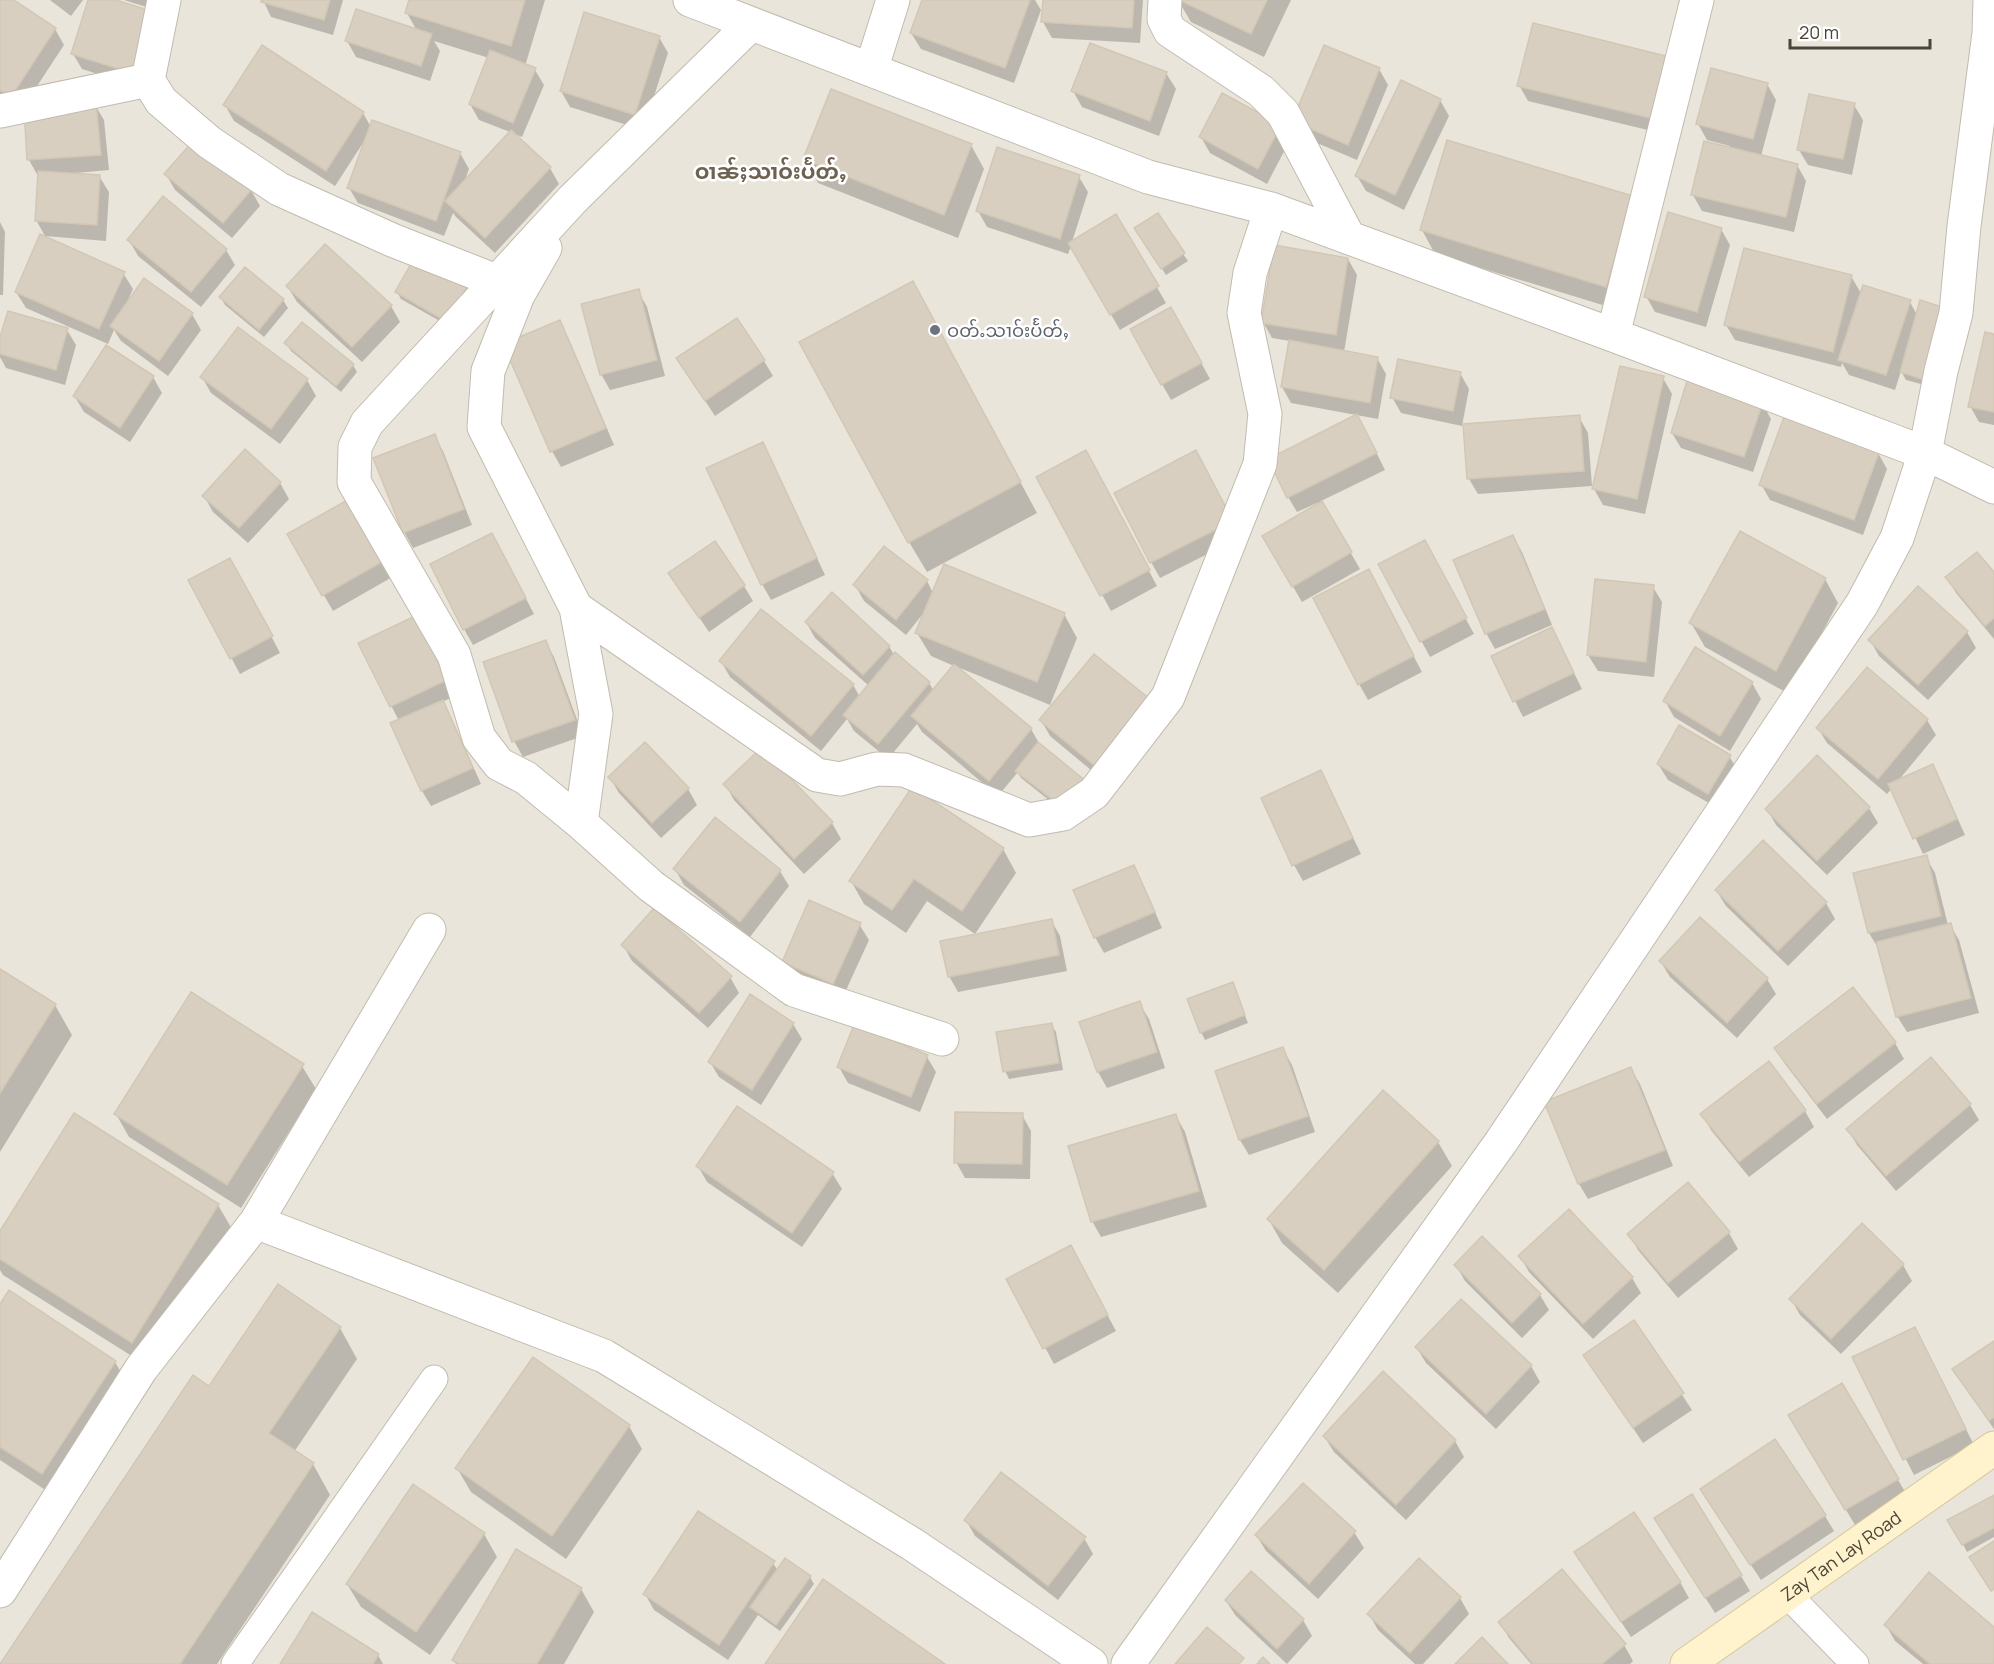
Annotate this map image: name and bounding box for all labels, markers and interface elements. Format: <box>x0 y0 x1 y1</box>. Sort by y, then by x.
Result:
scale bar <box>1790 12 1930 50</box>
text: 20 m <box>1799 20 1839 44</box>
district label: ဝၢၼ်ႈသၢဝ်းပႅတ်ႇ <box>695 156 847 185</box>
place label: ဝတ်ႉသၢဝ်းပႅတ်ႇ <box>947 318 1069 342</box>
marker: ဝတ်ႉသၢဝ်းပႅတ်ႇ <box>928 323 942 337</box>
street label: Zay Tan Lay Road <box>1776 1505 1906 1606</box>

